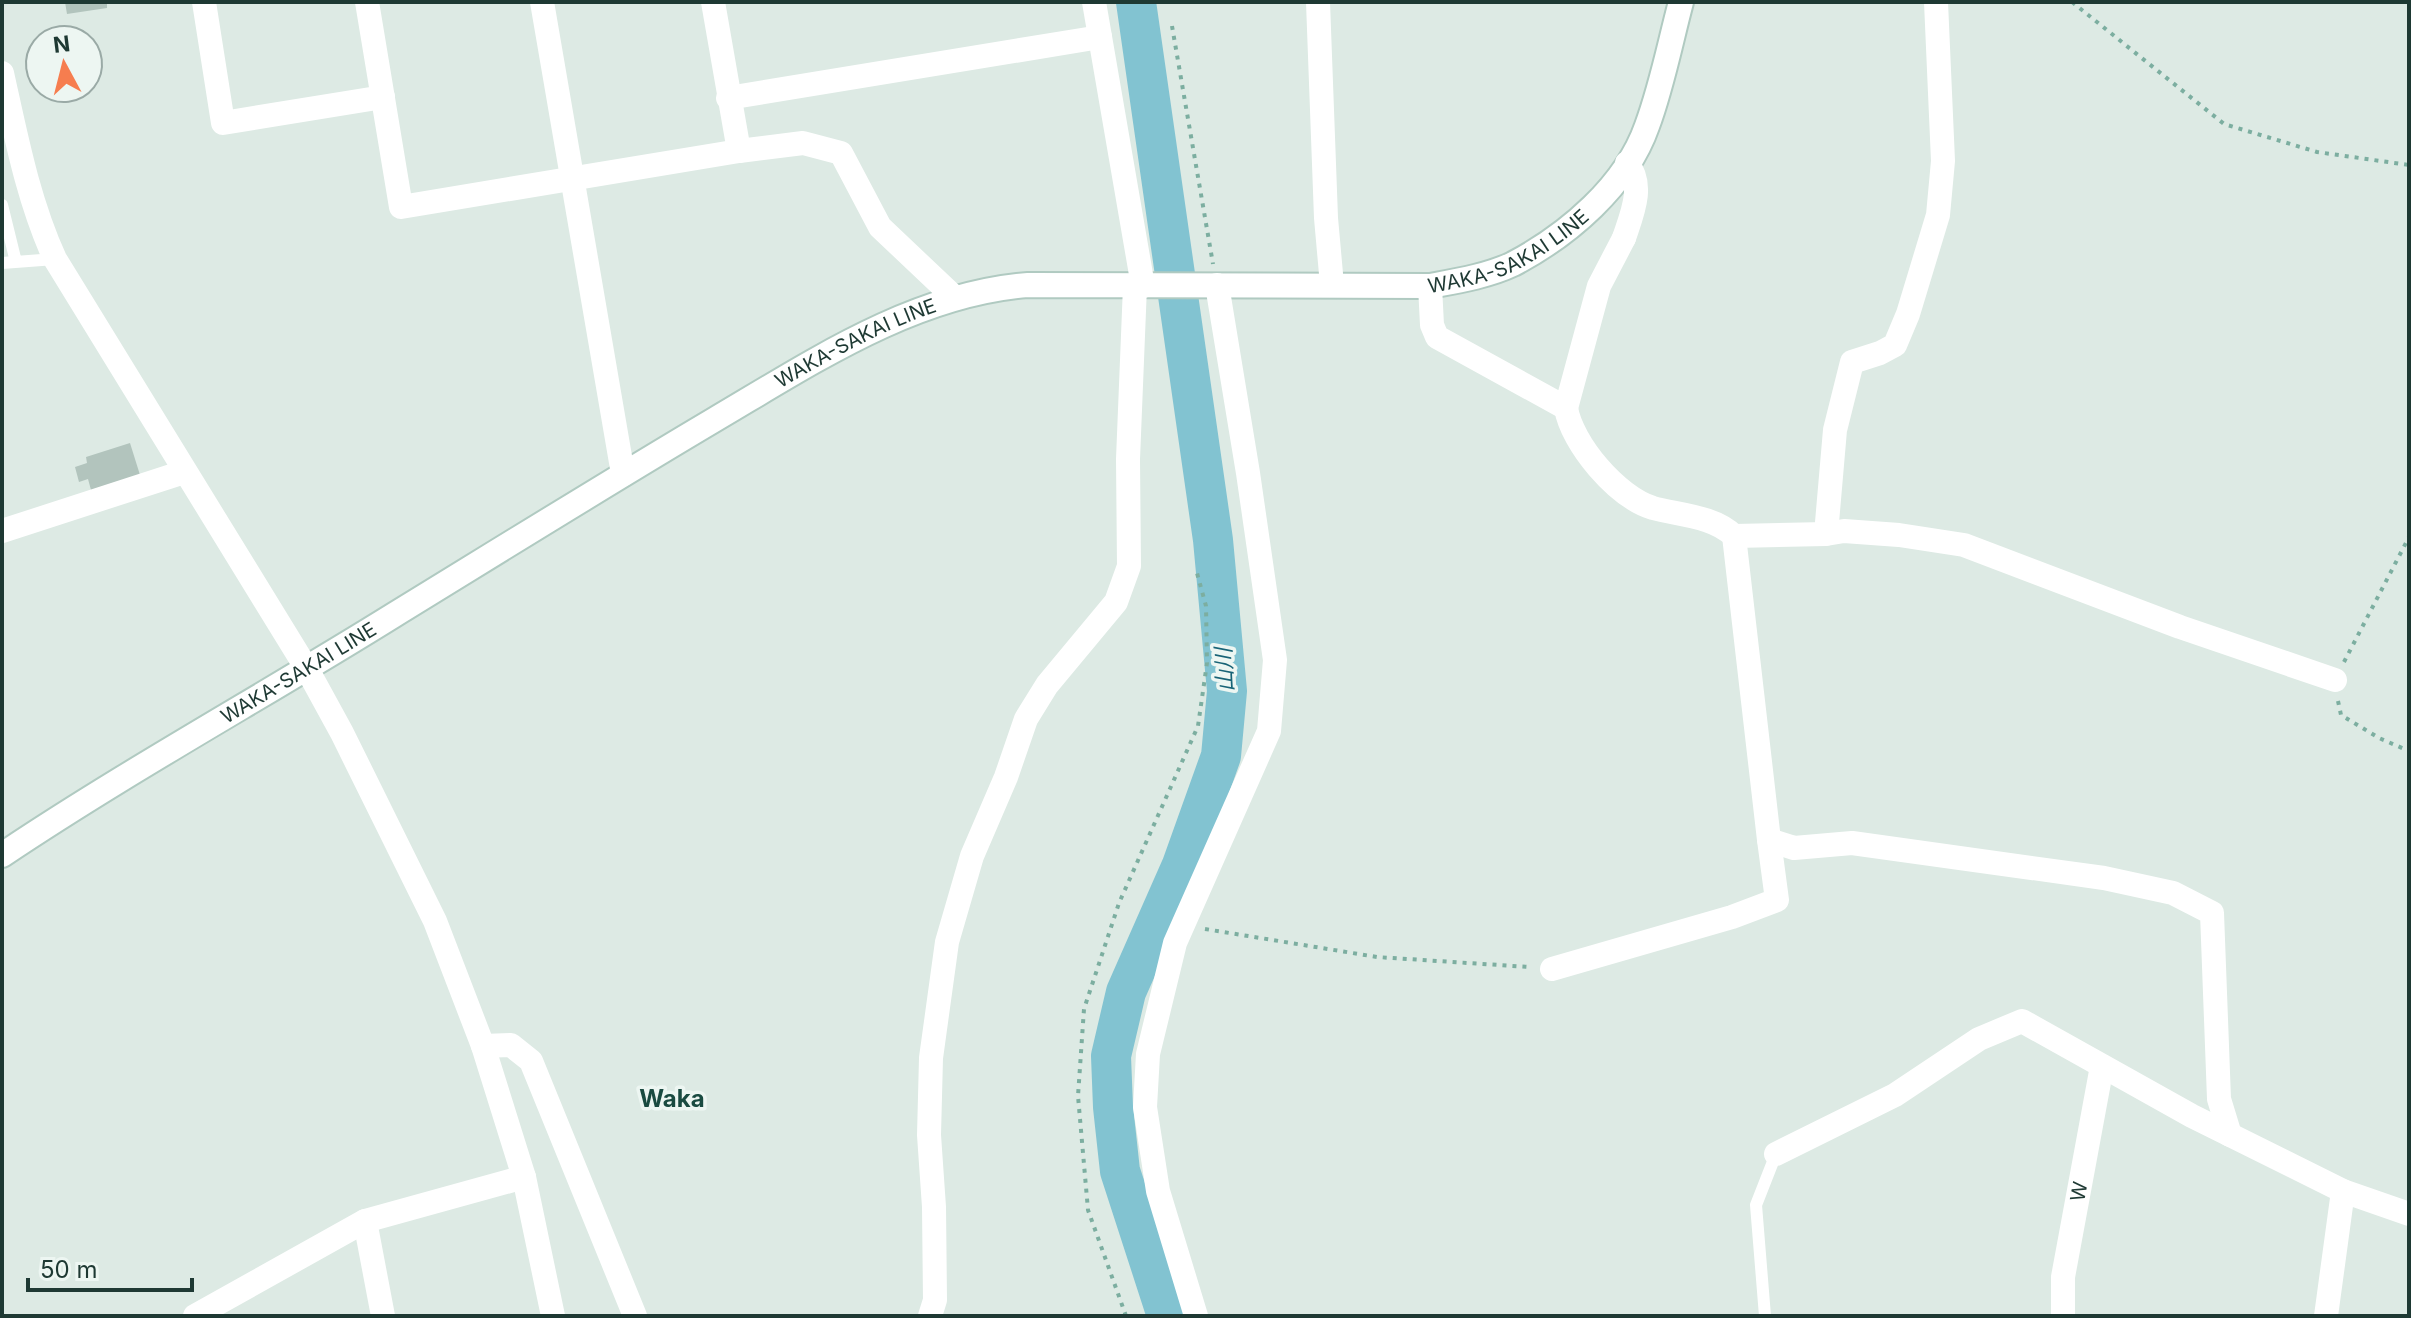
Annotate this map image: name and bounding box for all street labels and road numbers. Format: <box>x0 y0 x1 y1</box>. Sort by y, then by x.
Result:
street label: WAKA-SAKAI LINE <box>1426 204 1594 298</box>
street label: WAKA-SAKAI LINE <box>771 293 939 393</box>
street label: WAKA-SAKAI LINE <box>216 617 381 729</box>
street label: W <box>2065 1179 2092 1203</box>

